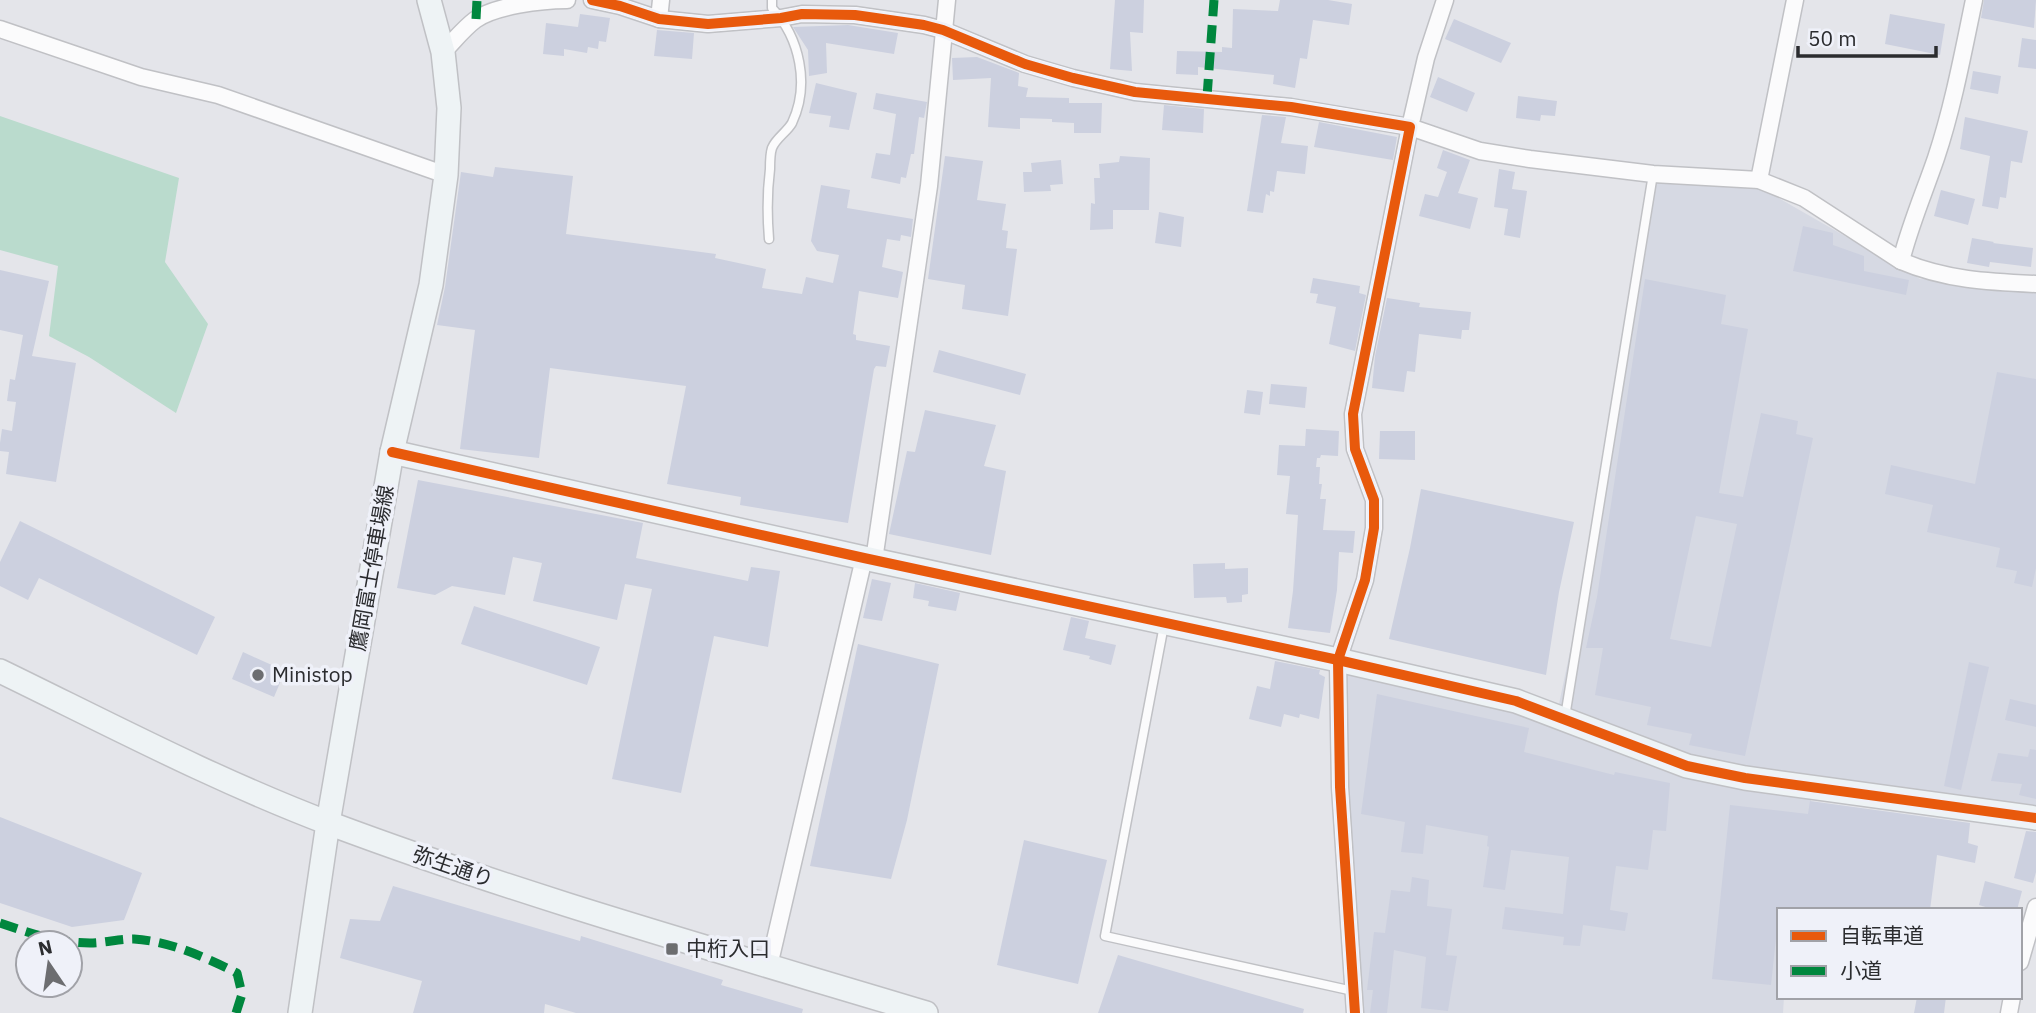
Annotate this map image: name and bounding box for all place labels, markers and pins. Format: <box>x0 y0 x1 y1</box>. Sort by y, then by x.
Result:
place label: Ministop <box>272 660 353 688</box>
marker: Ministop <box>250 667 266 683</box>
place label: 中桁入口 <box>686 934 770 962</box>
marker: 中桁入口 <box>664 941 680 957</box>

